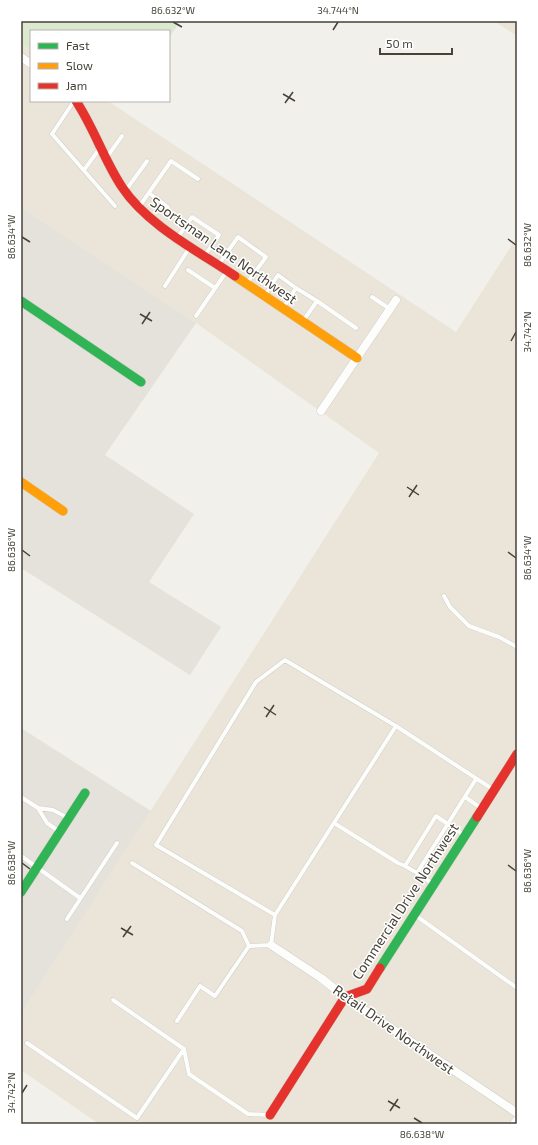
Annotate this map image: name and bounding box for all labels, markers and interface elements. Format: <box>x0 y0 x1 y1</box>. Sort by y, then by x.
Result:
text: 86.632°W <box>151 4 196 16</box>
text: 34.744°N <box>317 4 359 16</box>
legend <box>30 30 170 102</box>
scale bar <box>380 30 452 56</box>
text: 50 m <box>386 36 413 50</box>
text: Fast <box>66 38 90 52</box>
text: Slow <box>66 58 93 72</box>
text: Jam <box>66 78 87 92</box>
street label: Sportsman Lane Northwest <box>147 193 301 307</box>
text: 86.634°W <box>5 214 17 259</box>
text: 86.632°W <box>521 222 533 267</box>
text: 34.742°N <box>521 311 533 353</box>
text: 86.636°W <box>5 527 17 572</box>
text: 86.634°W <box>521 535 533 580</box>
street label: Commercial Drive Northwest <box>348 820 462 982</box>
text: 86.638°W <box>5 840 17 885</box>
text: 86.636°W <box>521 848 533 893</box>
street label: Retail Drive Northwest <box>330 981 458 1077</box>
text: 34.742°N <box>5 1072 17 1114</box>
text: 86.638°W <box>400 1128 445 1140</box>

